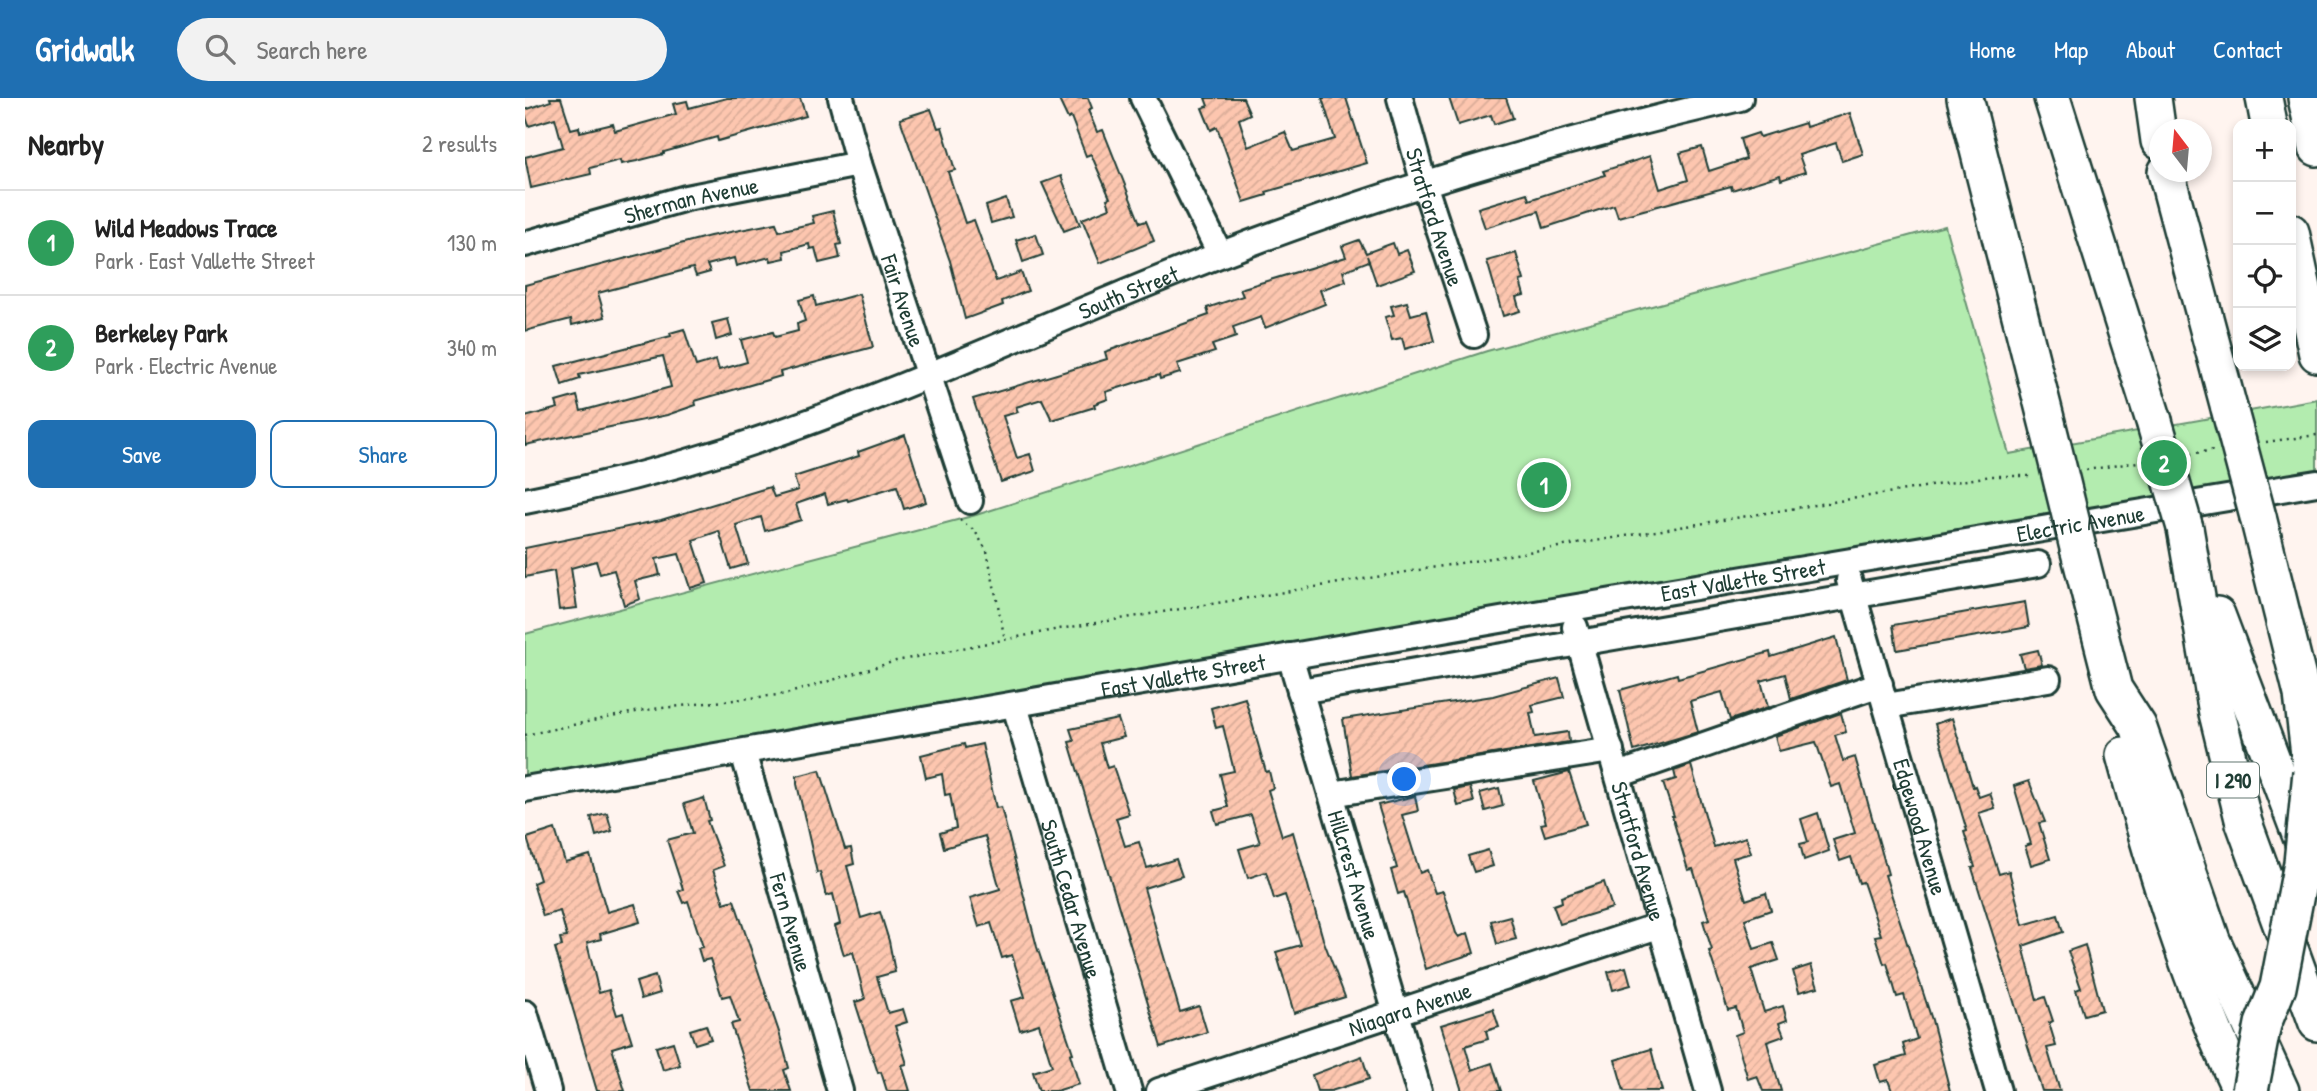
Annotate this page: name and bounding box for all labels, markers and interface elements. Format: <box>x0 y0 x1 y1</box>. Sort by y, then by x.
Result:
search box <box>177 18 667 81</box>
text: Gridwalk <box>35 27 135 71</box>
icon: search <box>201 30 239 68</box>
text: Search here <box>257 32 368 67</box>
text: Home <box>1969 33 2016 65</box>
text: Map <box>2054 33 2088 65</box>
text: About <box>2126 33 2175 65</box>
text: Contact <box>2213 33 2282 65</box>
north arrow <box>2149 119 2212 182</box>
map controls <box>2233 119 2296 371</box>
button: + <box>2233 119 2296 182</box>
text: Nearby <box>28 124 104 164</box>
text: 2 results <box>422 128 497 159</box>
street label: Stratford Avenue <box>1399 144 1472 290</box>
street label: Sherman Avenue <box>620 169 761 230</box>
button: − <box>2233 182 2296 245</box>
text: Wild Meadows Trace <box>95 210 277 245</box>
text: 1 <box>47 227 55 258</box>
text: 130 m <box>447 227 497 258</box>
text: Park · East Vallette Street <box>95 245 315 276</box>
button: locate <box>2233 245 2296 308</box>
street label: Fair Avenue <box>874 249 934 351</box>
street label: South Street <box>1074 257 1184 326</box>
button: layers <box>2233 308 2296 371</box>
text: Berkeley Park <box>95 315 227 350</box>
text: 2 <box>46 332 56 363</box>
text: 340 m <box>447 332 497 363</box>
text: Park · Electric Avenue <box>95 350 277 381</box>
button: Save <box>28 420 256 488</box>
button: Share <box>270 420 497 488</box>
pin: 2 <box>2141 437 2187 489</box>
pin: 1 <box>1521 459 1567 511</box>
street label: Electric Avenue <box>2014 497 2146 549</box>
street label: East Vallette Street <box>1659 550 1829 608</box>
street label: East Vallette Street <box>1099 645 1269 704</box>
street label: Edgewood Avenue <box>1886 755 1955 898</box>
your location <box>1387 762 1421 796</box>
road number: I 290 <box>2207 762 2259 798</box>
street label: Stratford Avenue <box>1605 778 1674 924</box>
street label: Hillcrest Avenue <box>1321 806 1389 943</box>
street label: South Cedar Avenue <box>1034 816 1110 982</box>
street label: Fern Avenue <box>763 869 820 975</box>
street label: Niagara Avenue <box>1344 973 1475 1043</box>

